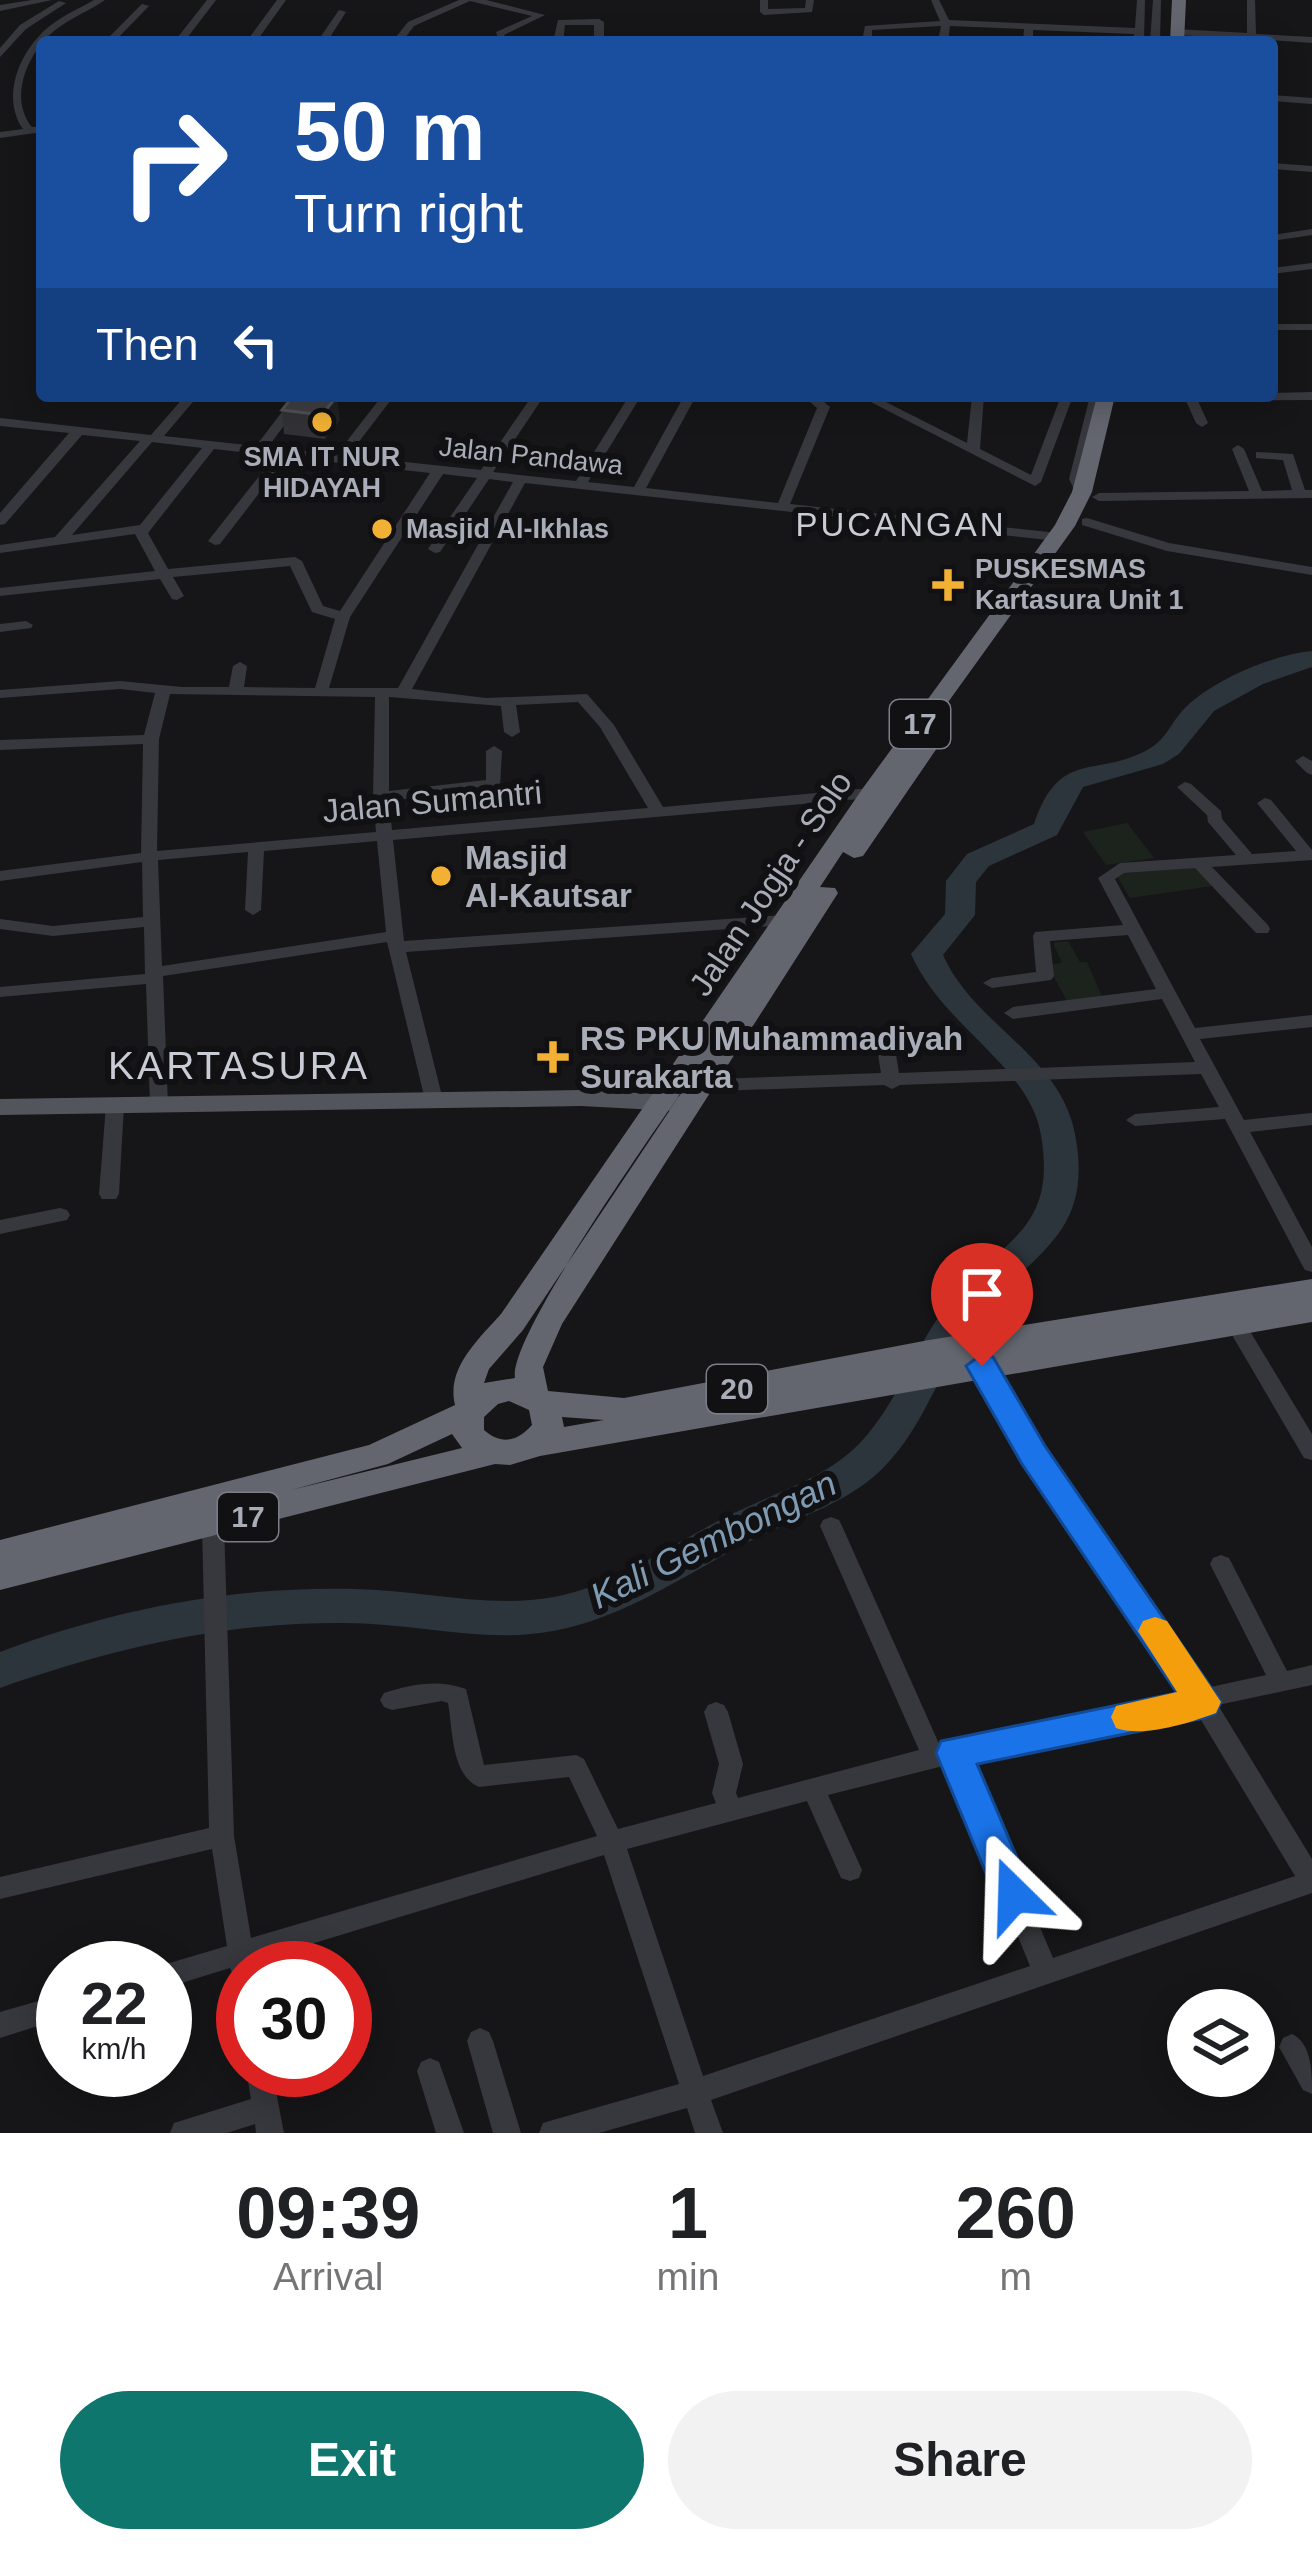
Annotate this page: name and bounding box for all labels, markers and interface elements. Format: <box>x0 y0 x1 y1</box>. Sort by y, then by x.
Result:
icon: right <box>96 84 252 240</box>
text: 50 m <box>294 84 485 178</box>
text: Turn right <box>294 183 523 243</box>
icon: left <box>223 312 289 378</box>
text: Then <box>96 319 199 370</box>
marker: SMA IT NUR HIDAYAH <box>309 409 335 435</box>
street label: Jalan Pandawa <box>438 431 625 481</box>
place label: SMA IT NUR HIDAYAH <box>244 442 400 503</box>
district label: PUCANGAN <box>795 506 1007 543</box>
place label: Masjid Al-Ikhlas <box>406 514 609 544</box>
marker: Masjid Al-Ikhlas <box>369 516 395 542</box>
place label: PUSKESMAS Kartasura Unit 1 <box>975 554 1184 615</box>
marker: PUSKESMAS Kartasura Unit 1 <box>932 569 964 601</box>
road number: 17 <box>890 700 950 748</box>
street label: Jalan Jogja - Solo <box>682 764 859 1002</box>
street label: Jalan Sumantri <box>321 773 543 830</box>
place label: Masjid Al-Kautsar <box>465 839 632 914</box>
marker: Masjid Al-Kautsar <box>428 863 454 889</box>
place label: RS PKU Muhammadiyah Surakarta <box>580 1020 963 1095</box>
marker: RS PKU Muhammadiyah Surakarta <box>537 1041 569 1073</box>
district label: KARTASURA <box>108 1044 370 1087</box>
pin <box>931 1243 1033 1366</box>
icon: arrive <box>949 1261 1015 1327</box>
road number: 20 <box>707 1365 767 1413</box>
water label: Kali Gembongan <box>584 1462 843 1617</box>
road number: 17 <box>218 1493 278 1541</box>
position arrow <box>951 1832 1077 1958</box>
speed limit sign: 30 <box>216 1941 372 2097</box>
text: 22 <box>81 1970 147 2037</box>
map controls <box>1167 1989 1275 2097</box>
button: layers <box>1167 1989 1275 2097</box>
text: km/h <box>81 2032 147 2065</box>
text: 09:39 <box>236 2173 420 2253</box>
text: 1 <box>668 2173 708 2253</box>
text: 260 <box>956 2173 1076 2253</box>
text: Arrival <box>273 2255 384 2298</box>
text: min <box>657 2255 719 2298</box>
text: m <box>999 2255 1032 2298</box>
button: Exit <box>60 2391 644 2529</box>
button: Share <box>668 2391 1252 2529</box>

